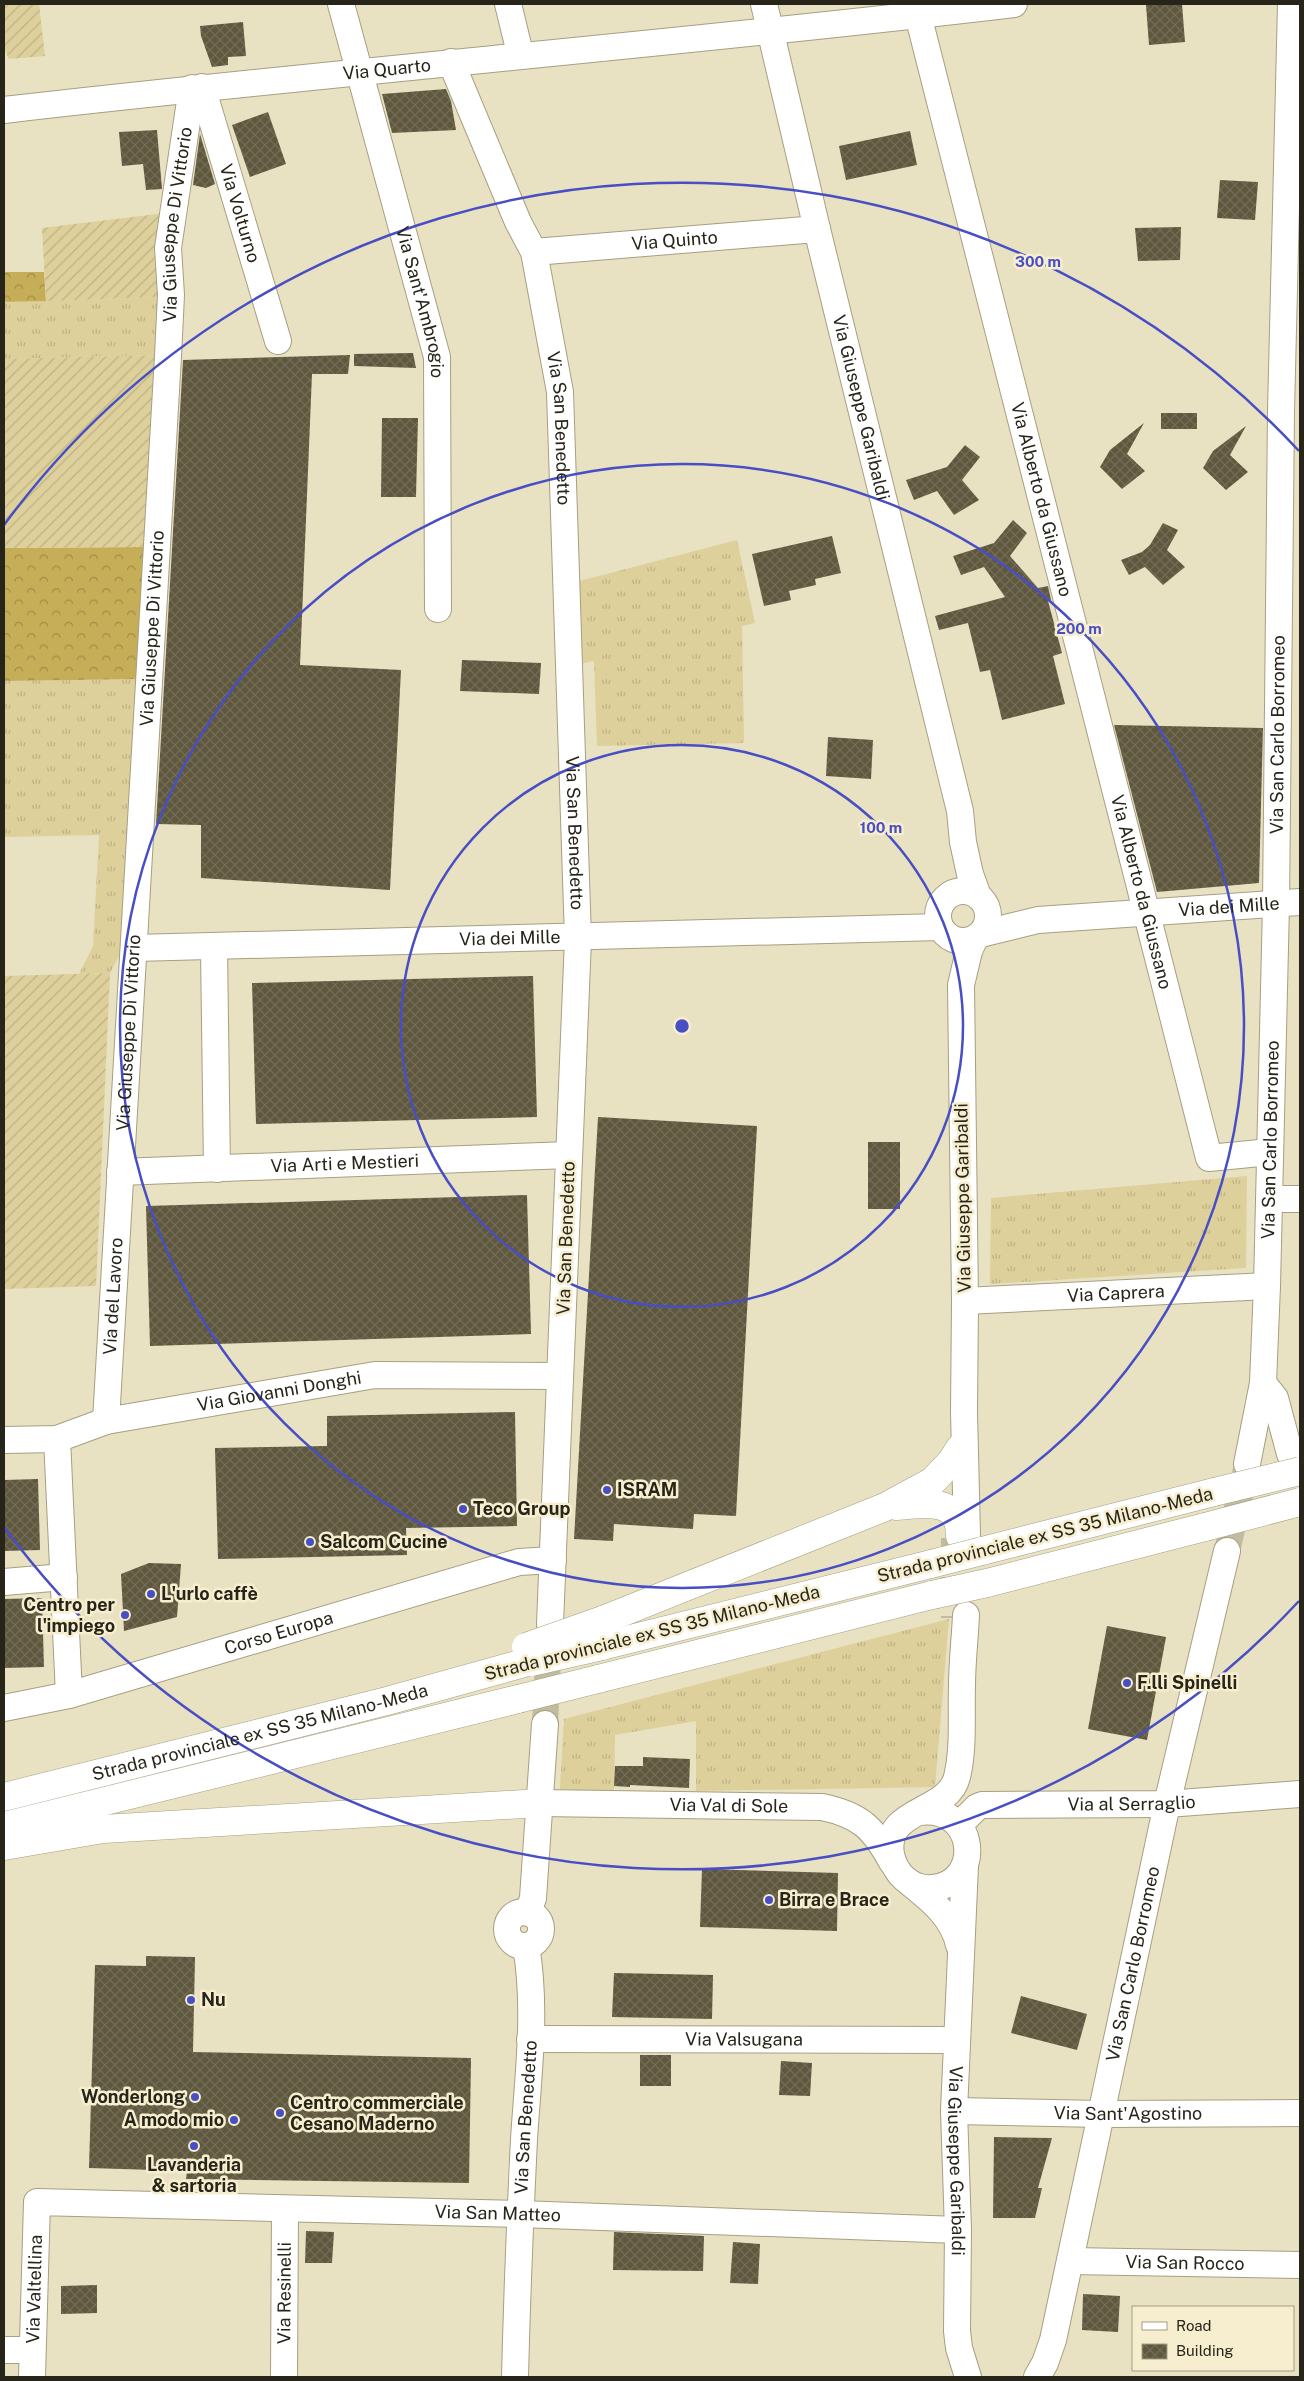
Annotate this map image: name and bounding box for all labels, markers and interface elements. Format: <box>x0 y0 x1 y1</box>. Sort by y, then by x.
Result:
street label: Via Quarto <box>342 54 432 84</box>
street label: Via Giuseppe Di Vittorio <box>157 125 196 323</box>
street label: Via Volturno <box>216 161 265 265</box>
street label: Via Sant'Ambrogio <box>392 224 448 378</box>
street label: Via Quinto <box>631 226 718 254</box>
text: 300 m <box>1015 253 1061 270</box>
street label: Via Giuseppe Garibaldi <box>828 313 894 502</box>
street label: Via San Benedetto <box>543 350 575 506</box>
street label: Via Alberto da Giussano <box>1007 400 1077 599</box>
street label: Via Giuseppe Di Vittorio <box>135 530 168 727</box>
text: 200 m <box>1056 620 1102 637</box>
street label: Via San Carlo Borromeo <box>1266 635 1289 834</box>
street label: Via San Benedetto <box>562 755 588 910</box>
street label: Via Alberto da Giussano <box>1107 793 1177 991</box>
text: 100 m <box>860 819 902 836</box>
street label: Via dei Mille <box>1178 892 1280 920</box>
street label: Via dei Mille <box>459 926 561 950</box>
street label: Via Giuseppe Di Vittorio <box>112 934 144 1131</box>
centre of rings <box>673 1017 691 1035</box>
street label: Via San Carlo Borromeo <box>1257 1040 1283 1239</box>
street label: Via Giuseppe Garibaldi <box>950 1103 975 1293</box>
street label: Via Arti e Mestieri <box>270 1150 419 1176</box>
street label: Via San Benedetto <box>552 1161 579 1315</box>
street label: Via del Lavoro <box>99 1237 127 1355</box>
street label: Via Caprera <box>1066 1280 1165 1306</box>
street label: Via Giovanni Donghi <box>196 1367 363 1415</box>
place label: ISRAM <box>617 1479 677 1500</box>
street label: Strada provinciale ex SS 35 Milano-Meda <box>875 1483 1215 1586</box>
marker: ISRAM <box>601 1484 613 1496</box>
place label: Teco Group <box>473 1498 570 1519</box>
marker: Teco Group <box>457 1503 469 1515</box>
place label: Salcom Cucine <box>320 1531 448 1552</box>
marker: Salcom Cucine <box>304 1536 316 1548</box>
street label: Strada provinciale ex SS 35 Milano-Meda <box>482 1581 822 1684</box>
place label: L'urlo caffè <box>161 1583 258 1604</box>
marker: L'urlo caffè <box>145 1588 157 1600</box>
place label: Centro per l'impiego <box>23 1594 116 1636</box>
street label: Corso Europa <box>222 1607 335 1659</box>
marker: Centro per l'impiego <box>119 1609 131 1621</box>
place label: F.lli Spinelli <box>1137 1672 1237 1693</box>
marker: F.lli Spinelli <box>1121 1677 1133 1689</box>
street label: Strada provinciale ex SS 35 Milano-Meda <box>90 1679 430 1785</box>
street label: Via al Serraglio <box>1067 1791 1196 1815</box>
street label: Via Val di Sole <box>670 1794 788 1817</box>
street label: Via San Carlo Borromeo <box>1102 1864 1163 2063</box>
place label: Birra e Brace <box>779 1889 889 1910</box>
marker: Birra e Brace <box>763 1894 775 1906</box>
place label: Nu <box>201 1989 226 2010</box>
marker: Nu <box>185 1994 197 2006</box>
street label: Via Valsugana <box>685 2028 803 2050</box>
street label: Via San Benedetto <box>510 2040 541 2195</box>
street label: Via Giuseppe Garibaldi <box>944 2065 969 2256</box>
place label: Wonderlong <box>81 2086 185 2107</box>
marker: Wonderlong <box>189 2091 201 2103</box>
place label: Centro commerciale Cesano Maderno <box>290 2092 464 2134</box>
street label: Via Sant'Agostino <box>1053 2102 1202 2124</box>
marker: Centro commerciale Cesano Maderno <box>274 2107 286 2119</box>
place label: A modo mio <box>124 2109 224 2130</box>
marker: A modo mio <box>228 2114 240 2126</box>
marker: Lavanderia & sartoria <box>188 2140 200 2152</box>
place label: Lavanderia & sartoria <box>147 2154 241 2196</box>
street label: Via San Matteo <box>434 2201 561 2225</box>
street label: Via Valtellina <box>22 2234 46 2344</box>
street label: Via Resinelli <box>273 2242 295 2344</box>
street label: Via San Rocco <box>1125 2251 1245 2274</box>
legend <box>1132 2306 1294 2371</box>
text: Road <box>1176 2317 1212 2334</box>
text: Building <box>1176 2342 1234 2359</box>

